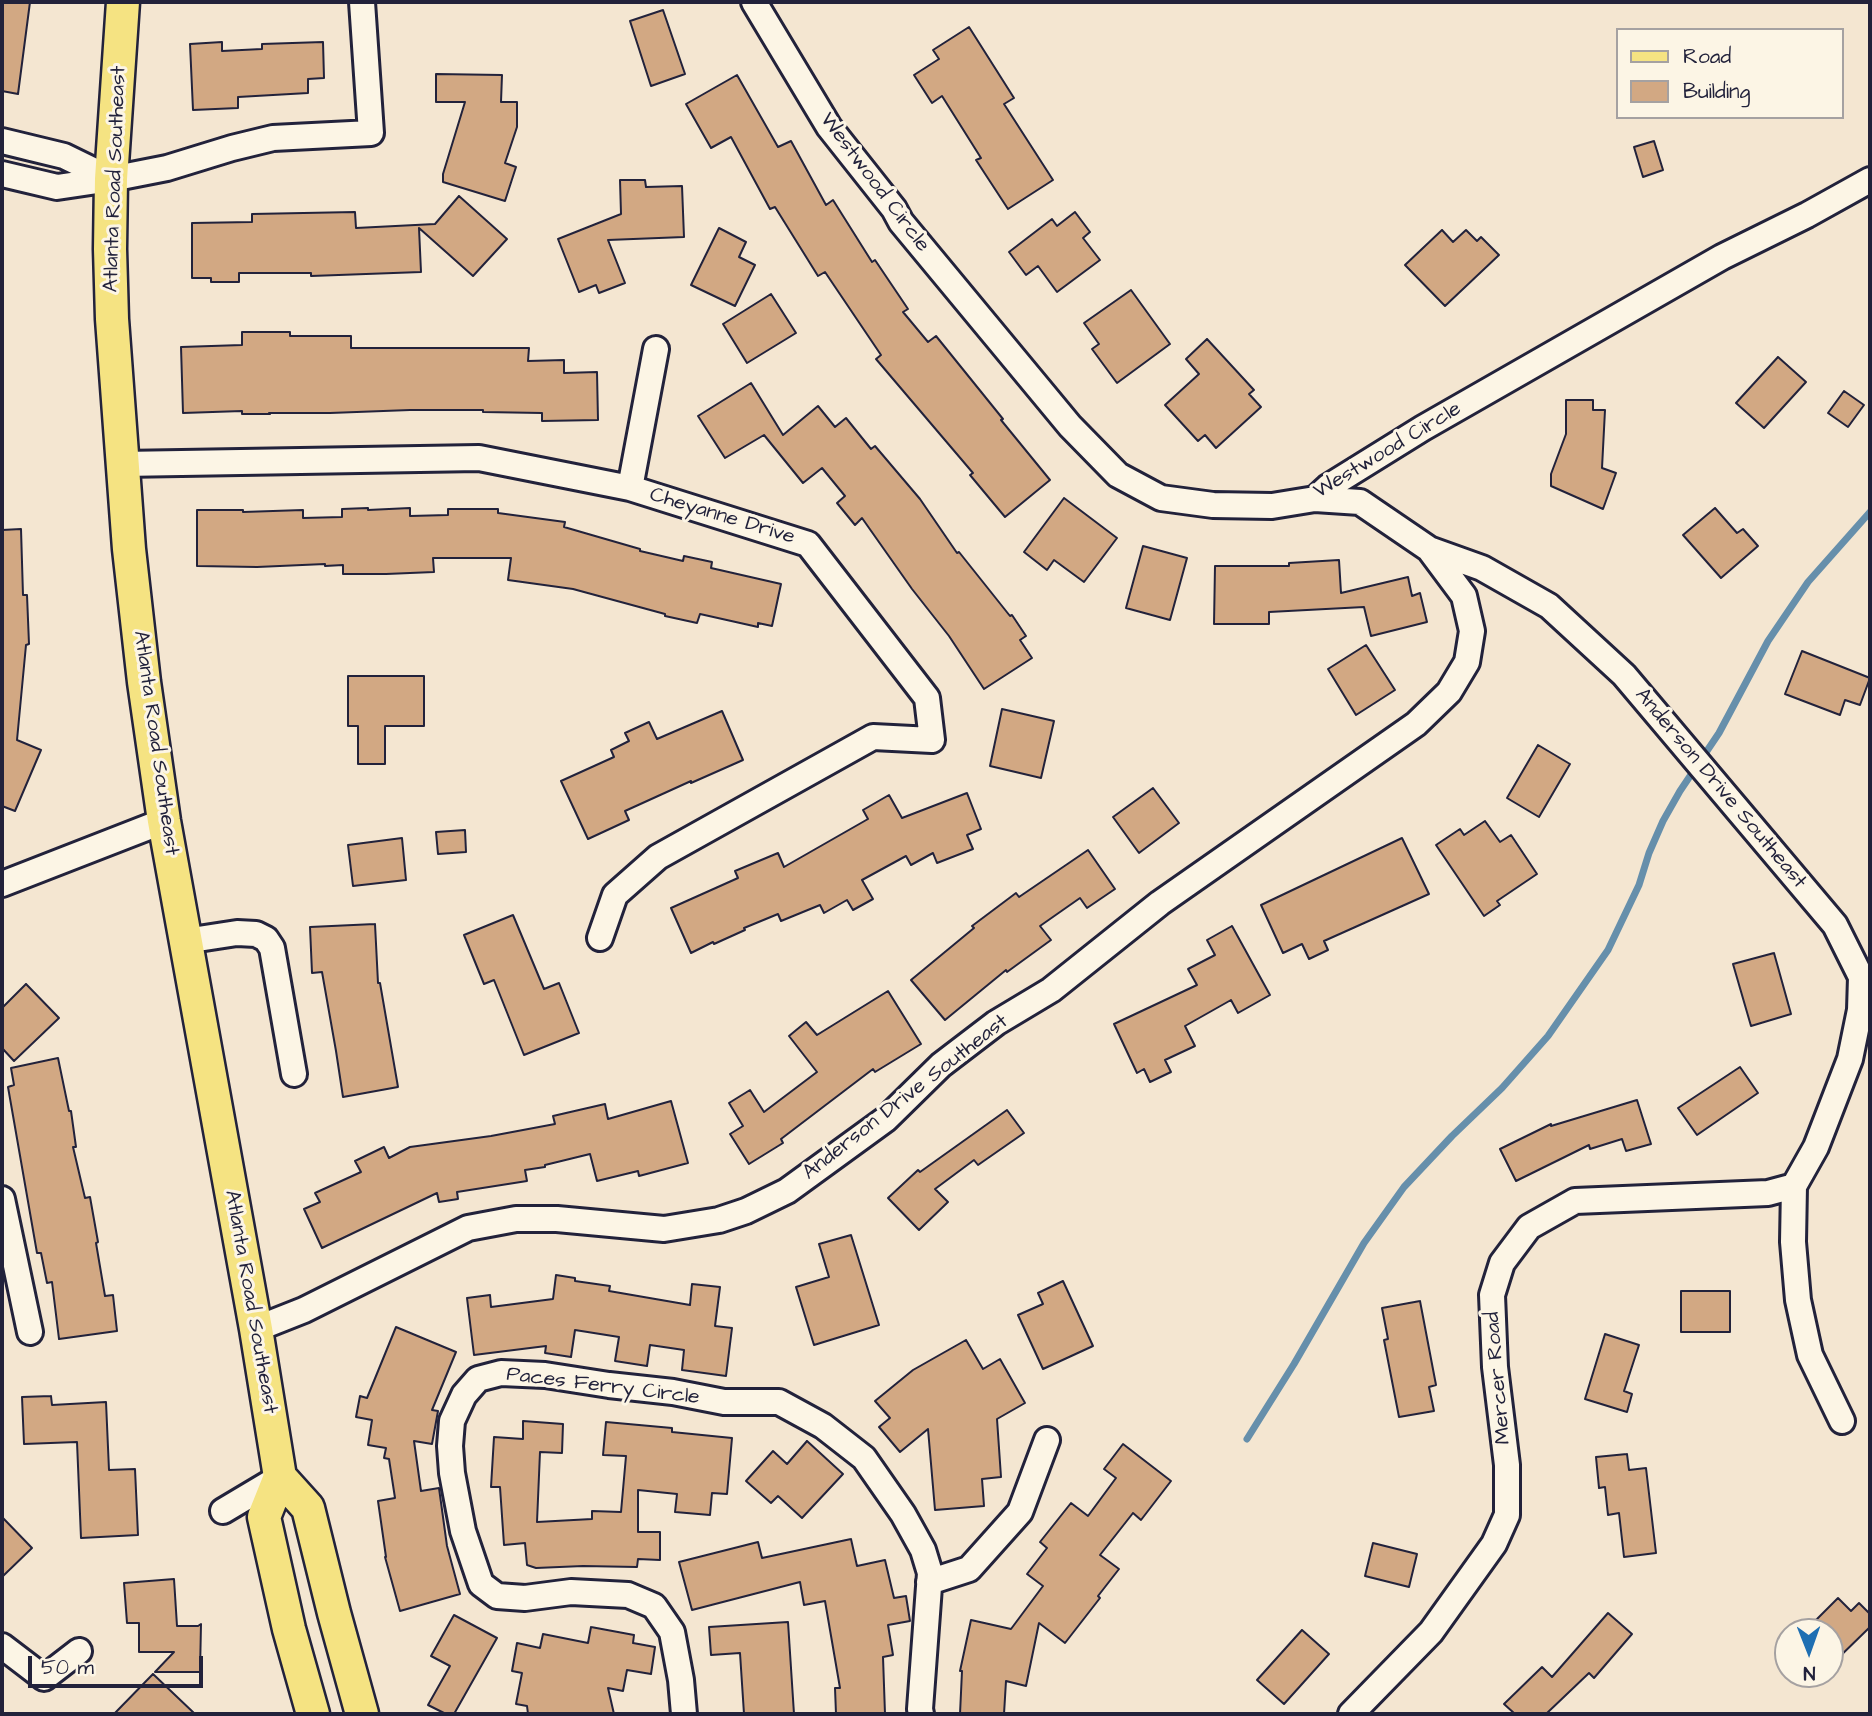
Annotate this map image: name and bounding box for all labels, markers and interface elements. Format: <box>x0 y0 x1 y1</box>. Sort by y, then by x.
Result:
legend <box>1616 28 1844 119</box>
text: Road <box>1683 42 1731 71</box>
street label: Atlanta Road Southeast <box>99 65 133 293</box>
text: Building <box>1683 77 1750 106</box>
street label: Westwood Circle <box>814 109 934 257</box>
street label: Westwood Circle <box>1310 397 1466 505</box>
street label: Cheyanne Drive <box>646 483 798 551</box>
street label: Atlanta Road Southeast <box>127 629 183 857</box>
street label: Anderson Drive Southeast <box>1629 684 1811 894</box>
street label: Anderson Drive Southeast <box>798 1010 1014 1186</box>
street label: Atlanta Road Southeast <box>218 1188 282 1416</box>
street label: Mercer Road <box>1481 1311 1517 1445</box>
street label: Paces Ferry Circle <box>505 1363 701 1411</box>
north arrow <box>1774 1618 1844 1688</box>
scale bar <box>32 1642 206 1686</box>
text: 50 m <box>41 1653 94 1682</box>
text: N <box>1803 1659 1816 1686</box>

